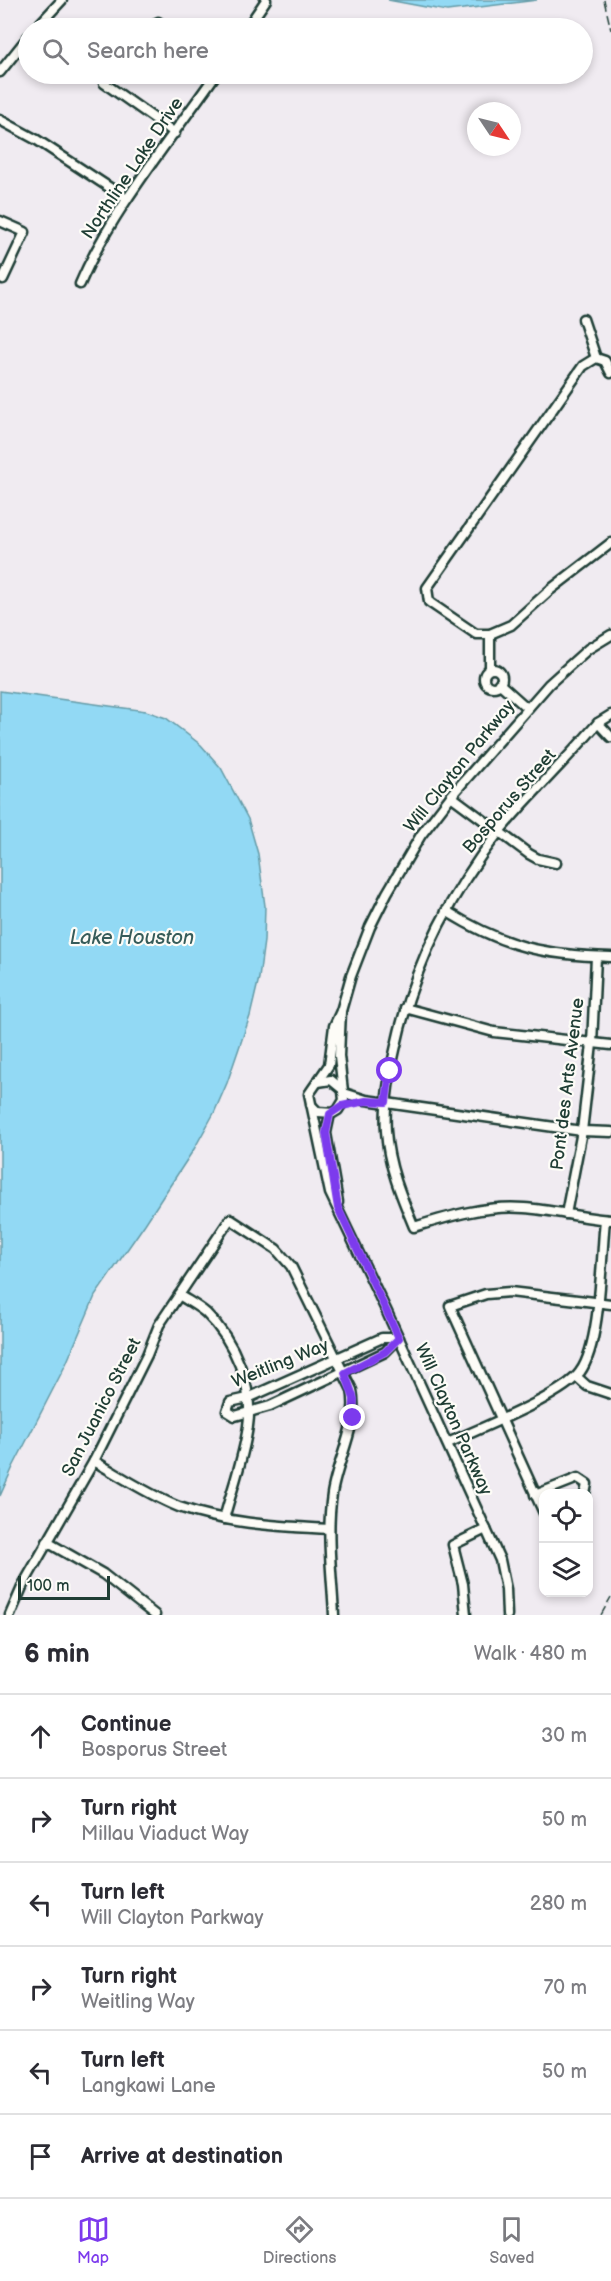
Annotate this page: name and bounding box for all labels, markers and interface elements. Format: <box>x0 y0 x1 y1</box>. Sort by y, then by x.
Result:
search box <box>18 18 593 84</box>
icon: search <box>39 35 72 68</box>
text: Search here <box>87 38 209 65</box>
street label: Northline Lake Drive <box>77 93 188 243</box>
north arrow <box>467 102 521 156</box>
street label: Will Clayton Parkway <box>400 695 520 837</box>
street label: Bosporus Street <box>458 744 561 858</box>
water label: Lake Houston <box>70 926 194 950</box>
street label: Pont des Arts Avenue <box>547 996 589 1171</box>
route start <box>376 1057 402 1083</box>
street label: San Juanico Street <box>57 1334 146 1480</box>
street label: Weitling Way <box>229 1334 332 1392</box>
street label: Will Clayton Parkway <box>411 1340 497 1499</box>
route end <box>339 1404 365 1430</box>
map controls <box>539 1489 593 1597</box>
button: locate <box>539 1489 593 1543</box>
button: layers <box>539 1543 593 1597</box>
scale bar <box>18 1573 110 1600</box>
text: 100 m <box>27 1577 70 1596</box>
text: 6 min <box>24 1639 90 1670</box>
text: Walk · 480 m <box>474 1642 587 1666</box>
text: Continue <box>81 1711 171 1738</box>
icon: ahead <box>24 1720 57 1753</box>
text: 30 m <box>541 1724 587 1748</box>
text: Bosporus Street <box>81 1738 227 1762</box>
text: Turn right <box>81 1795 177 1822</box>
icon: right <box>24 1804 57 1837</box>
text: 50 m <box>542 1808 587 1832</box>
text: Millau Viaduct Way <box>81 1822 249 1846</box>
text: Turn left <box>81 1879 165 1906</box>
icon: left <box>24 1888 57 1921</box>
text: 280 m <box>530 1892 587 1916</box>
text: Will Clayton Parkway <box>81 1906 264 1930</box>
text: Turn right <box>81 1963 177 1990</box>
icon: right <box>24 1972 57 2005</box>
text: 70 m <box>543 1976 587 2000</box>
text: Weitling Way <box>81 1990 195 2014</box>
text: Turn left <box>81 2047 165 2074</box>
icon: left <box>24 2056 57 2089</box>
text: 50 m <box>542 2060 587 2084</box>
text: Langkawi Lane <box>81 2074 216 2098</box>
icon: arrive <box>24 2140 57 2173</box>
text: Arrive at destination <box>81 2143 283 2170</box>
tab: Map <box>77 2213 110 2268</box>
tab: Directions <box>263 2213 336 2268</box>
tab: Saved <box>489 2213 534 2268</box>

